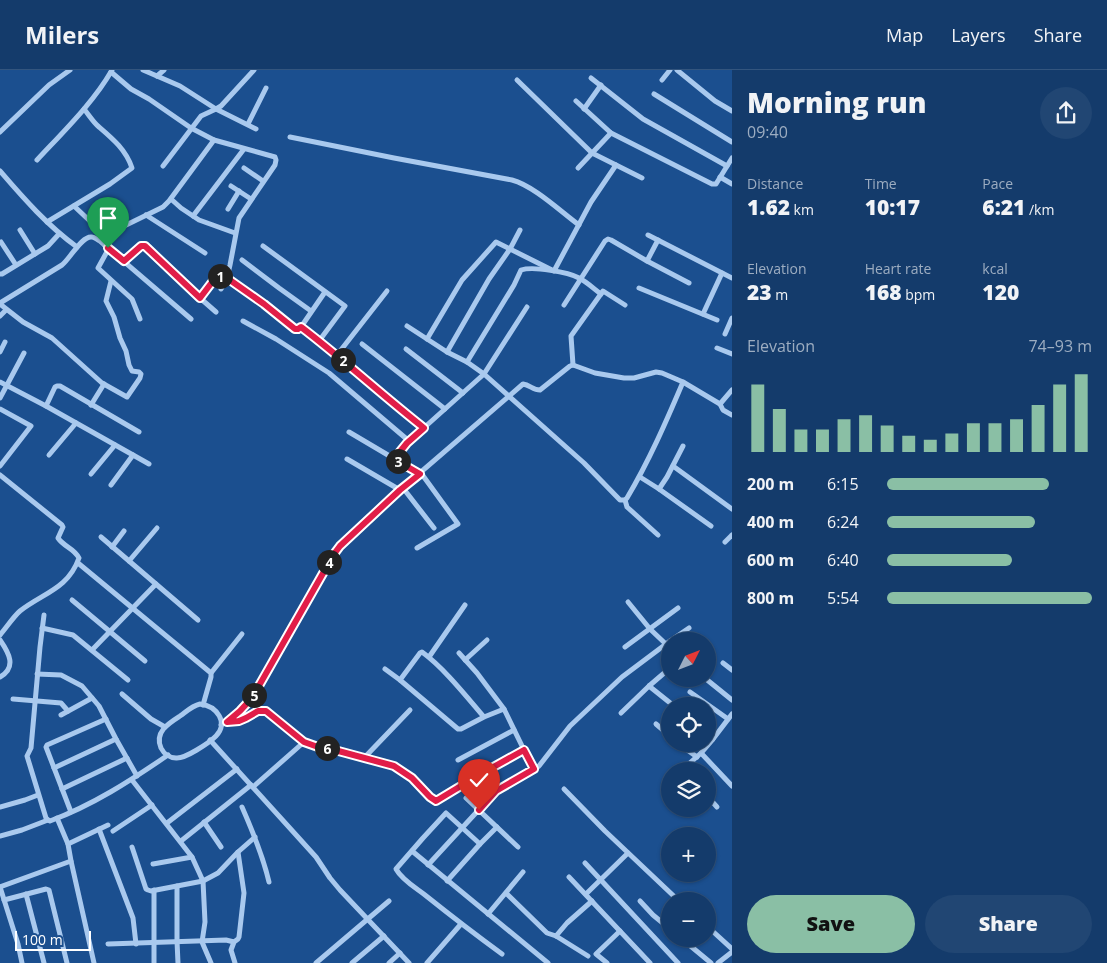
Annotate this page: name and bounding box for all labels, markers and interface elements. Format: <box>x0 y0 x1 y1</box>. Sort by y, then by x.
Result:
text: Milers <box>25 18 99 51</box>
text: Map <box>886 23 923 47</box>
text: Layers <box>951 23 1006 47</box>
text: Share <box>1034 23 1082 47</box>
text: Morning run <box>747 83 927 121</box>
button: share <box>1040 87 1092 139</box>
text: 09:40 <box>747 121 788 143</box>
text: Distance <box>747 174 803 193</box>
text: Time <box>865 174 897 193</box>
text: Pace <box>982 174 1013 193</box>
text: 1.62 <box>747 193 790 221</box>
text: 10:17 <box>865 193 920 221</box>
text: 6:21 <box>982 193 1025 221</box>
pin <box>87 197 129 248</box>
text: km <box>790 200 814 219</box>
text: /km <box>1025 200 1054 219</box>
icon: arrive <box>94 204 122 232</box>
text: Elevation <box>747 259 806 278</box>
text: Heart rate <box>865 259 931 278</box>
text: kcal <box>982 259 1008 278</box>
pin: 1 <box>208 264 232 288</box>
text: 1 <box>216 267 225 286</box>
text: 23 <box>747 278 772 306</box>
text: 168 <box>865 278 902 306</box>
text: 120 <box>982 278 1019 306</box>
text: m <box>772 285 788 304</box>
text: bpm <box>902 285 935 304</box>
text: Elevation <box>747 335 815 357</box>
text: 74–93 m <box>1028 335 1092 357</box>
pin: 2 <box>330 348 356 372</box>
text: 2 <box>339 351 348 370</box>
pin: 3 <box>386 448 410 474</box>
text: 3 <box>394 452 403 471</box>
text: 200 m <box>747 473 794 495</box>
text: 6:15 <box>827 473 859 495</box>
text: 400 m <box>747 511 794 533</box>
text: 6:24 <box>827 511 859 533</box>
text: 600 m <box>747 549 794 571</box>
text: 6:40 <box>827 549 859 571</box>
pin: 4 <box>316 550 342 574</box>
text: 4 <box>325 553 334 572</box>
text: 800 m <box>747 587 794 609</box>
text: 5:54 <box>827 587 859 609</box>
north arrow <box>661 632 716 688</box>
map controls <box>661 632 716 947</box>
pin: 5 <box>242 682 266 708</box>
text: 5 <box>250 686 259 705</box>
button: locate <box>661 697 716 752</box>
pin: 6 <box>314 736 340 760</box>
text: 6 <box>323 739 332 758</box>
pin <box>458 759 500 810</box>
button: layers <box>661 762 716 817</box>
icon: check <box>465 766 493 794</box>
button: + <box>661 827 716 882</box>
button: − <box>661 892 716 947</box>
button: Save <box>747 895 915 953</box>
button: Share <box>925 895 1092 953</box>
scale bar <box>15 928 91 951</box>
text: 100 m <box>22 930 63 949</box>

